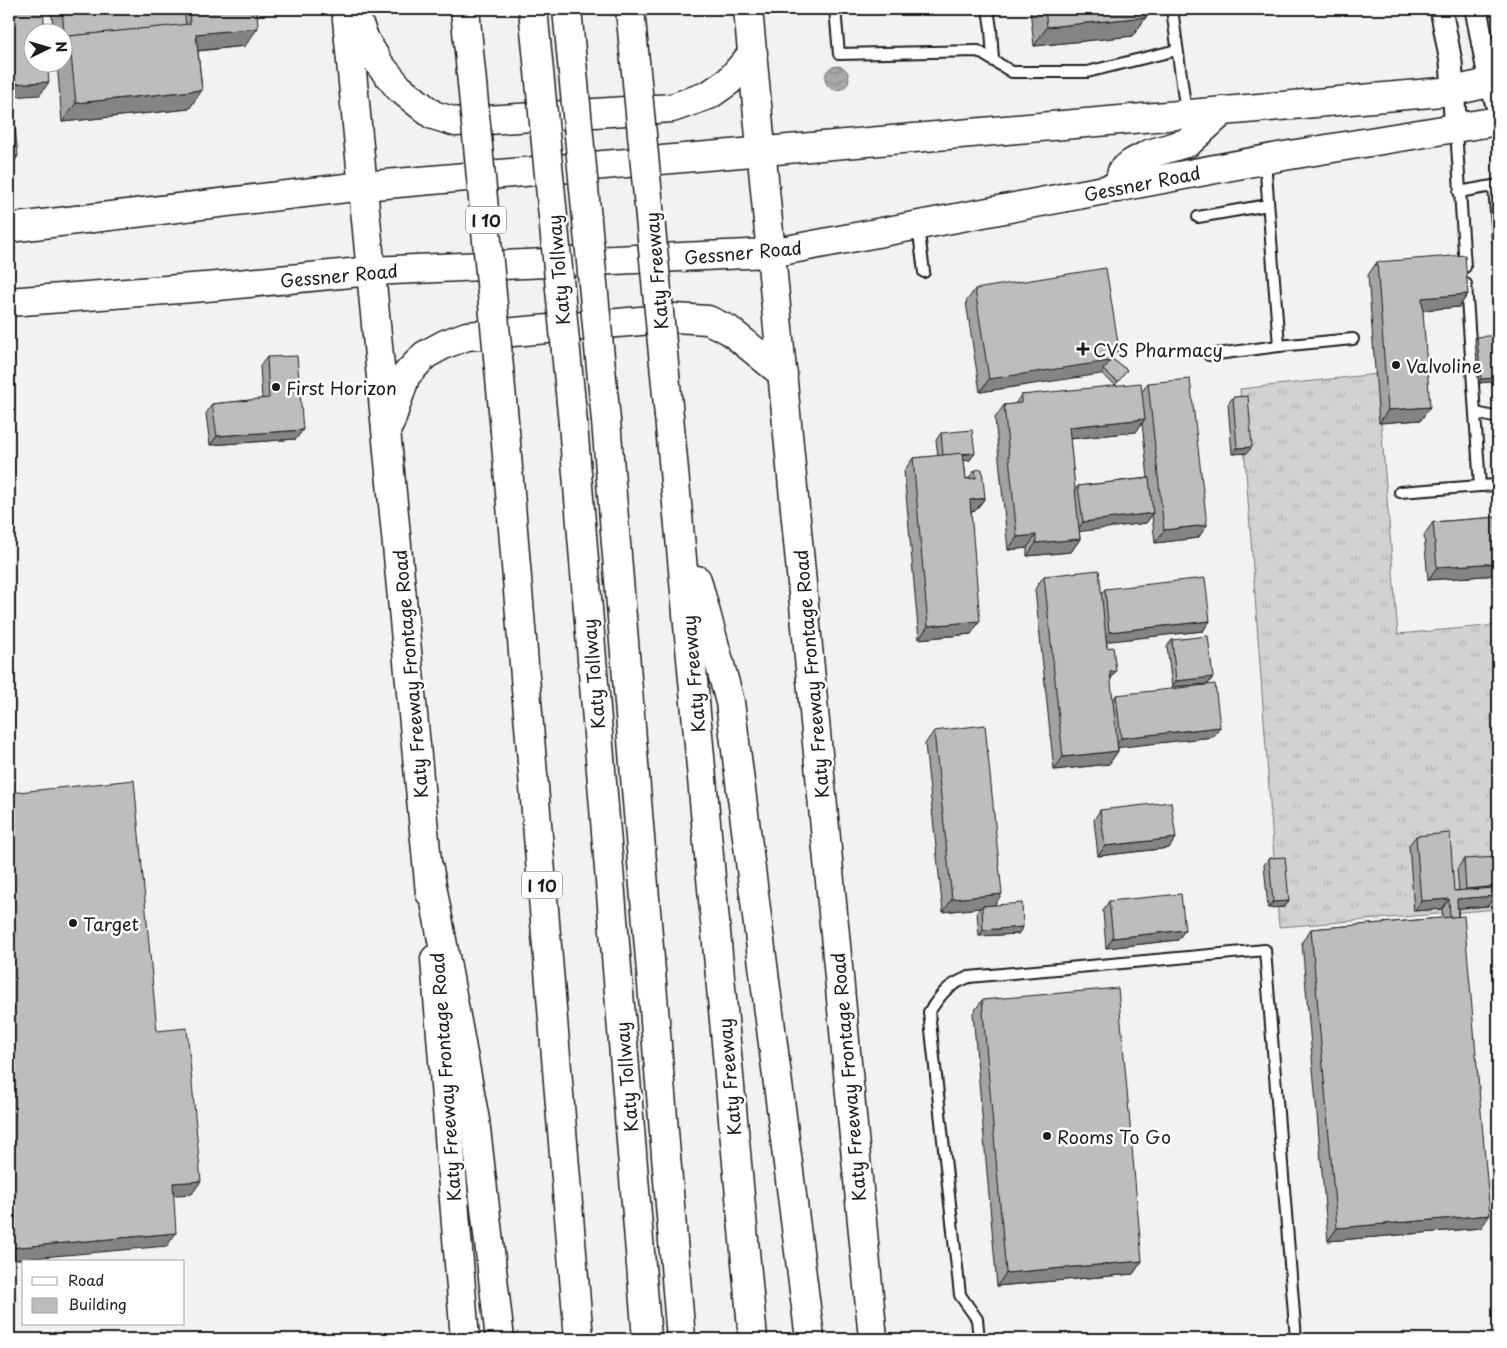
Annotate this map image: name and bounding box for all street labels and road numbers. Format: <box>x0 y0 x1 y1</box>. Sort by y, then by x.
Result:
street label: Gessner Road <box>1081 158 1203 208</box>
road number: I 10 <box>466 206 506 234</box>
street label: Katy Freeway <box>637 211 675 331</box>
street label: Katy Tollway <box>540 214 576 326</box>
street label: Gessner Road <box>683 233 803 271</box>
street label: Gessner Road <box>279 256 399 294</box>
street label: Katy Freeway Frontage Road <box>386 548 434 800</box>
street label: Katy Freeway Frontage Road <box>787 548 835 800</box>
street label: Katy Freeway <box>674 614 712 734</box>
street label: Katy Tollway <box>575 618 611 730</box>
road number: I 10 <box>522 872 562 898</box>
street label: Katy Freeway Frontage Road <box>824 951 872 1203</box>
street label: Katy Freeway Frontage Road <box>423 952 467 1202</box>
street label: Katy Freeway <box>710 1017 748 1137</box>
street label: Katy Tollway <box>608 1021 644 1133</box>

